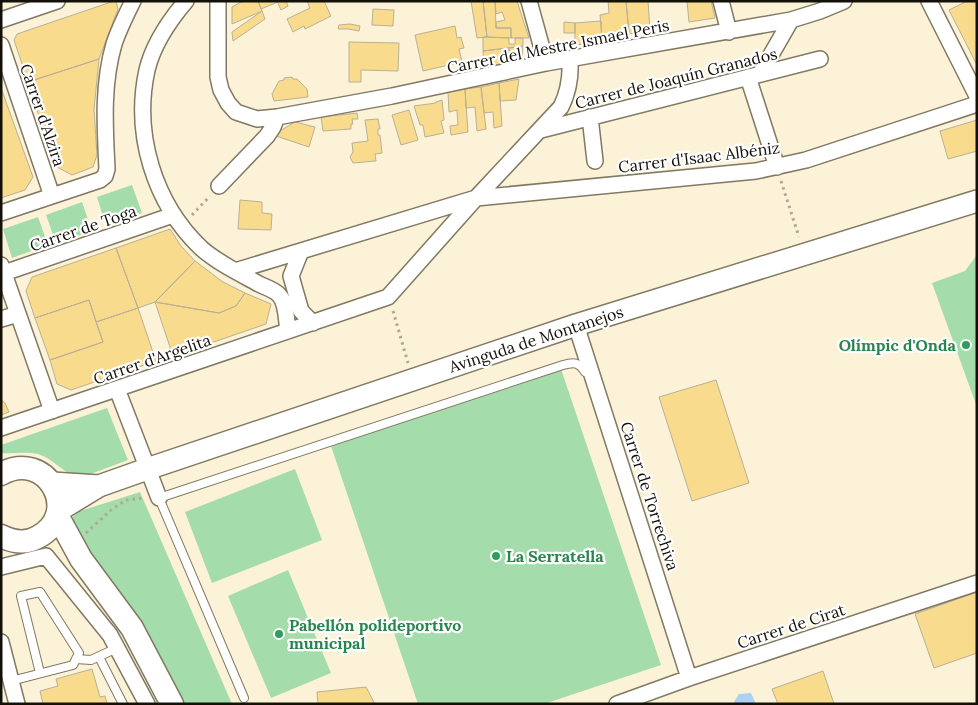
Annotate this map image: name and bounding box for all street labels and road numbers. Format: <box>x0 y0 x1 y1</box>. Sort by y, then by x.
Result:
street label: Carrer del Mestre Ismael Peris <box>445 15 671 77</box>
street label: Carrer de Joaquín Granados <box>573 43 779 113</box>
street label: Carrer d'Alzira <box>16 61 70 169</box>
street label: Carrer d'Isaac Albéniz <box>617 137 781 177</box>
street label: Carrer de Toga <box>27 200 139 256</box>
street label: Avinguda de Montanejos <box>445 301 626 377</box>
street label: Carrer d'Argelita <box>91 330 213 388</box>
street label: Carrer de Torrechiva <box>616 419 684 573</box>
street label: Carrer de Cirat <box>735 599 848 653</box>

